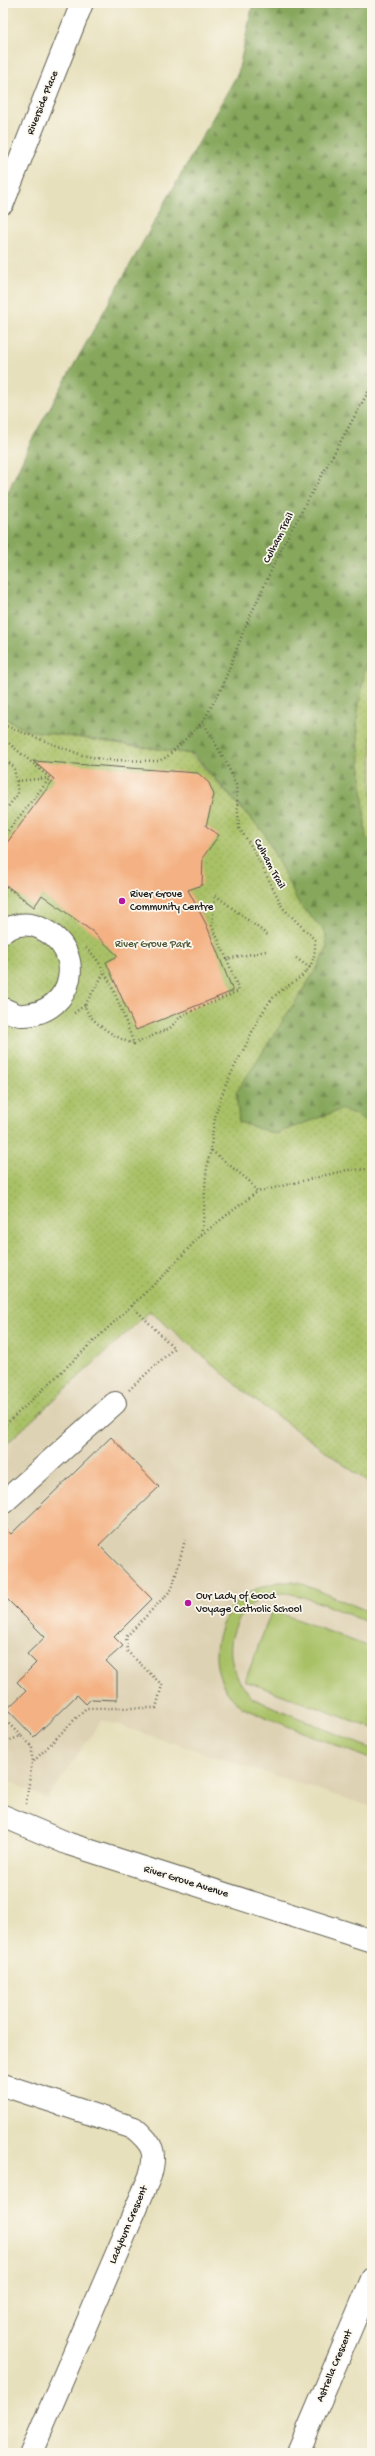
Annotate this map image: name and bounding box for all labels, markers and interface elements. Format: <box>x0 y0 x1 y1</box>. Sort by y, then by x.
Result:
street label: Riverside Place <box>25 69 61 137</box>
street label: Culham Trail <box>261 510 297 565</box>
street label: Culham Trail <box>251 837 287 892</box>
place label: River Grove Community Centre <box>130 889 214 914</box>
marker: River Grove Community Centre <box>117 896 127 906</box>
park label: River Grove Park <box>115 939 192 951</box>
place label: Our Lady of Good Voyage Catholic School <box>195 1590 302 1616</box>
marker: Our Lady of Good Voyage Catholic School <box>183 1598 193 1608</box>
street label: River Grove Avenue <box>142 1863 230 1901</box>
street label: Ladyburn Crescent <box>107 2183 151 2266</box>
street label: Astrella Crescent <box>314 2327 356 2404</box>

